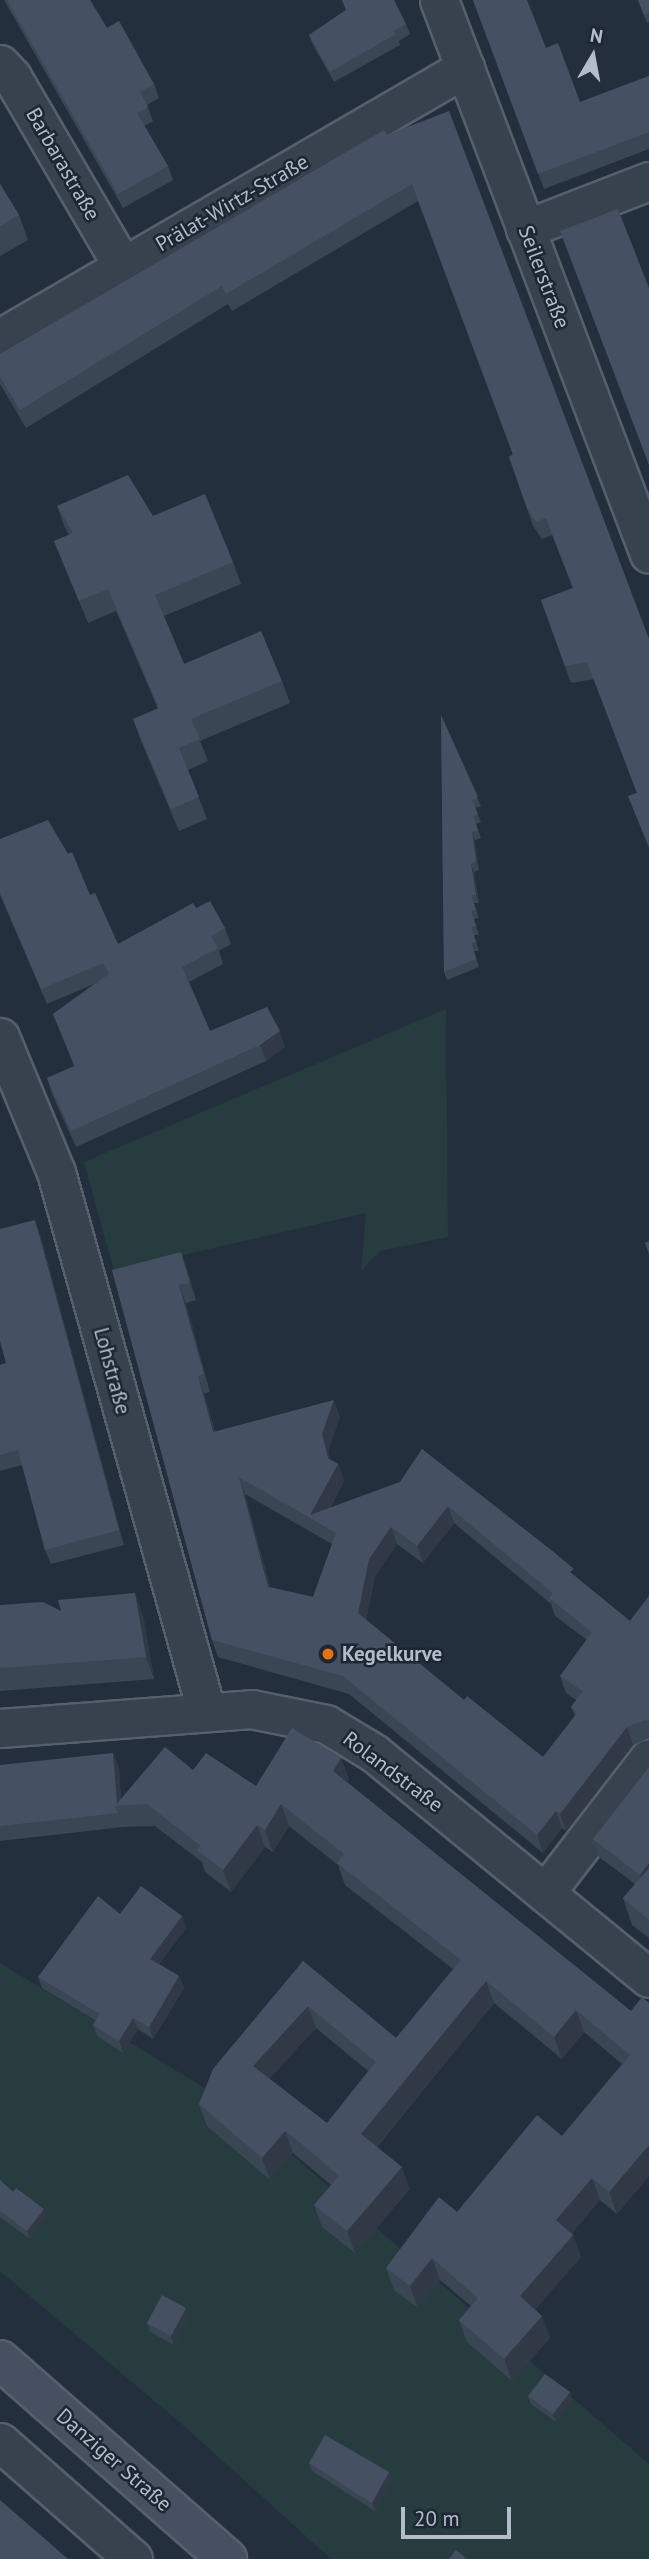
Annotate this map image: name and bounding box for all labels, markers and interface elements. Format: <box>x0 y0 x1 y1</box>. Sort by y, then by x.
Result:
north arrow <box>558 21 628 91</box>
text: N <box>588 22 605 48</box>
street label: Barbarastraße <box>21 103 105 225</box>
street label: Prälat-Wirtz-Straße <box>151 149 313 257</box>
street label: Seilerstraße <box>513 222 575 332</box>
street label: Lohstraße <box>88 1325 136 1417</box>
place label: Kegelkurve <box>342 1641 442 1667</box>
marker: Kegelkurve <box>320 1646 336 1662</box>
street label: Rolandstraße <box>338 1726 448 1818</box>
street label: Danziger Straße <box>51 2403 177 2517</box>
scale bar <box>404 2492 514 2536</box>
text: 20 m <box>414 2505 460 2532</box>

